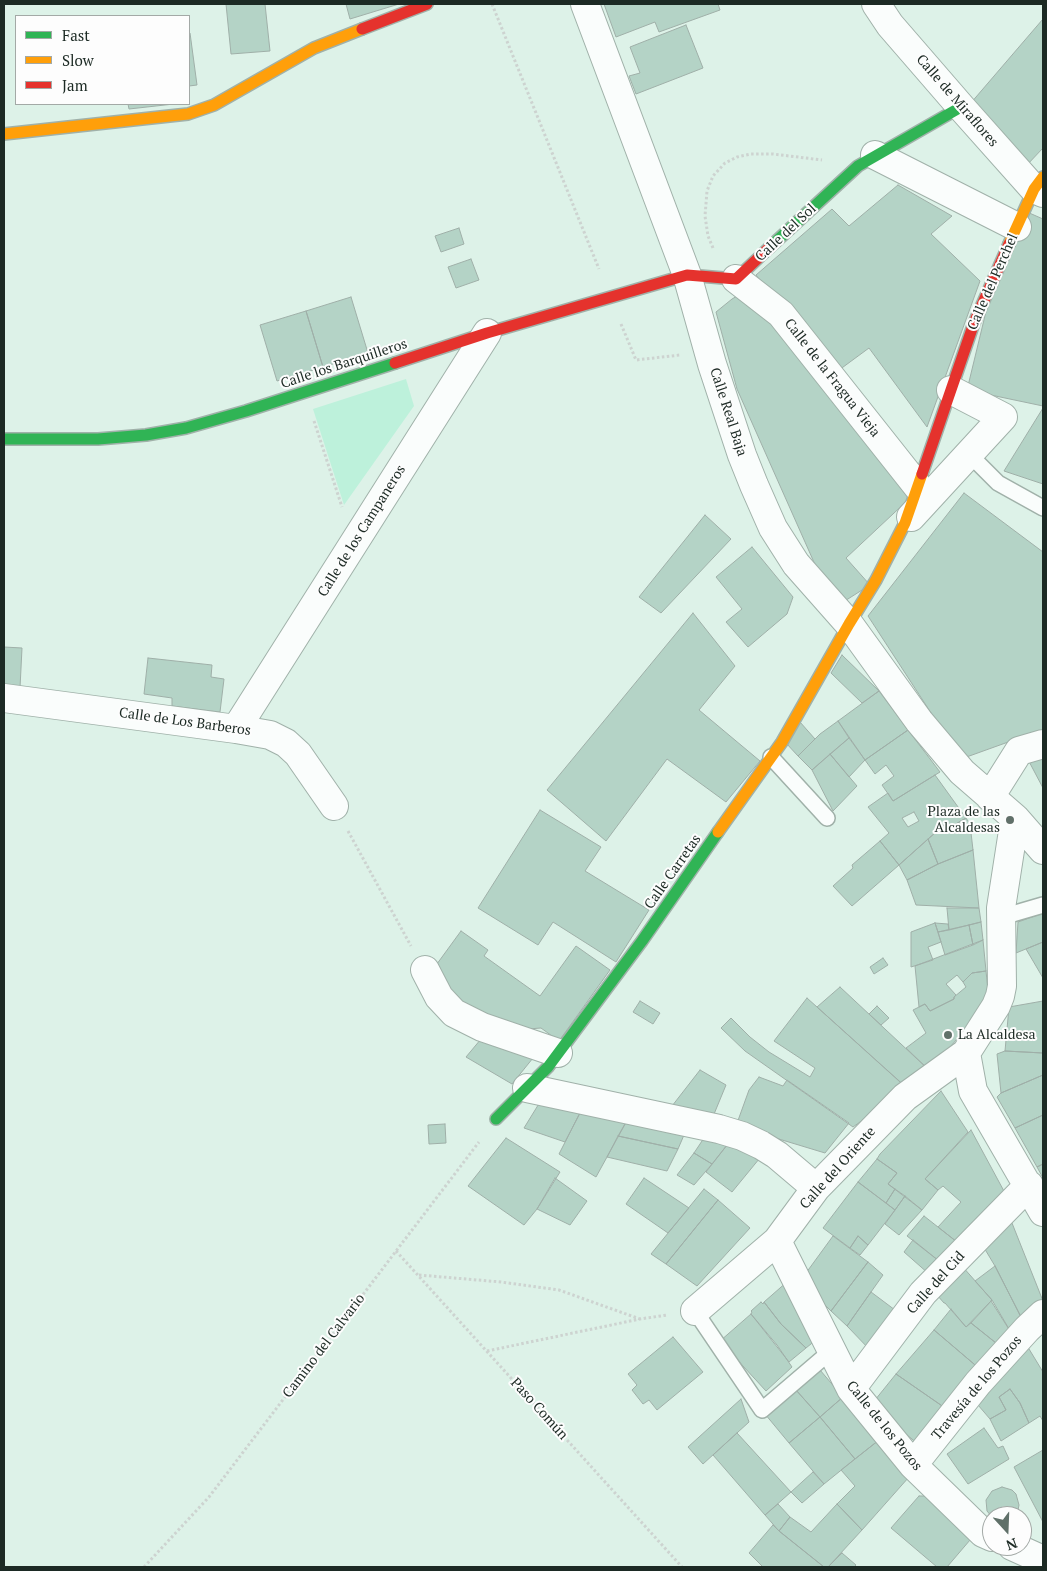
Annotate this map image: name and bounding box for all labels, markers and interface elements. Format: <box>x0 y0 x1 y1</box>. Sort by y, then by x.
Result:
legend <box>15 15 190 105</box>
text: Fast <box>62 25 90 45</box>
text: Slow <box>62 50 94 70</box>
street label: Calle de Miraflores <box>912 51 1002 151</box>
text: Jam <box>62 75 88 95</box>
street label: Calle del Sol <box>752 201 820 265</box>
street label: Calle del Perchel <box>964 231 1022 333</box>
street label: Calle de la Fragua Vieja <box>781 315 883 441</box>
street label: Calle los Barquilleros <box>279 336 409 392</box>
street label: Calle Real Baja <box>706 366 750 458</box>
street label: Calle de los Campaneros <box>315 462 409 600</box>
street label: Calle de Los Barberos <box>118 704 252 740</box>
place label: Plaza de las Alcaldesas <box>928 804 1000 836</box>
marker: Plaza de las Alcaldesas <box>1004 814 1016 826</box>
street label: Calle Carretas <box>641 831 705 913</box>
place label: La Alcaldesa <box>958 1027 1036 1043</box>
marker: La Alcaldesa <box>942 1029 954 1041</box>
street label: Calle del Oriente <box>797 1123 879 1213</box>
street label: Calle del Cid <box>904 1248 968 1318</box>
street label: Camino del Calvario <box>279 1291 369 1401</box>
street label: Travesía de los Pozos <box>928 1332 1026 1444</box>
street label: Paso Común <box>507 1375 571 1443</box>
street label: Calle de los Pozos <box>843 1378 925 1474</box>
north arrow <box>982 1506 1032 1556</box>
text: N <box>1004 1534 1020 1555</box>

